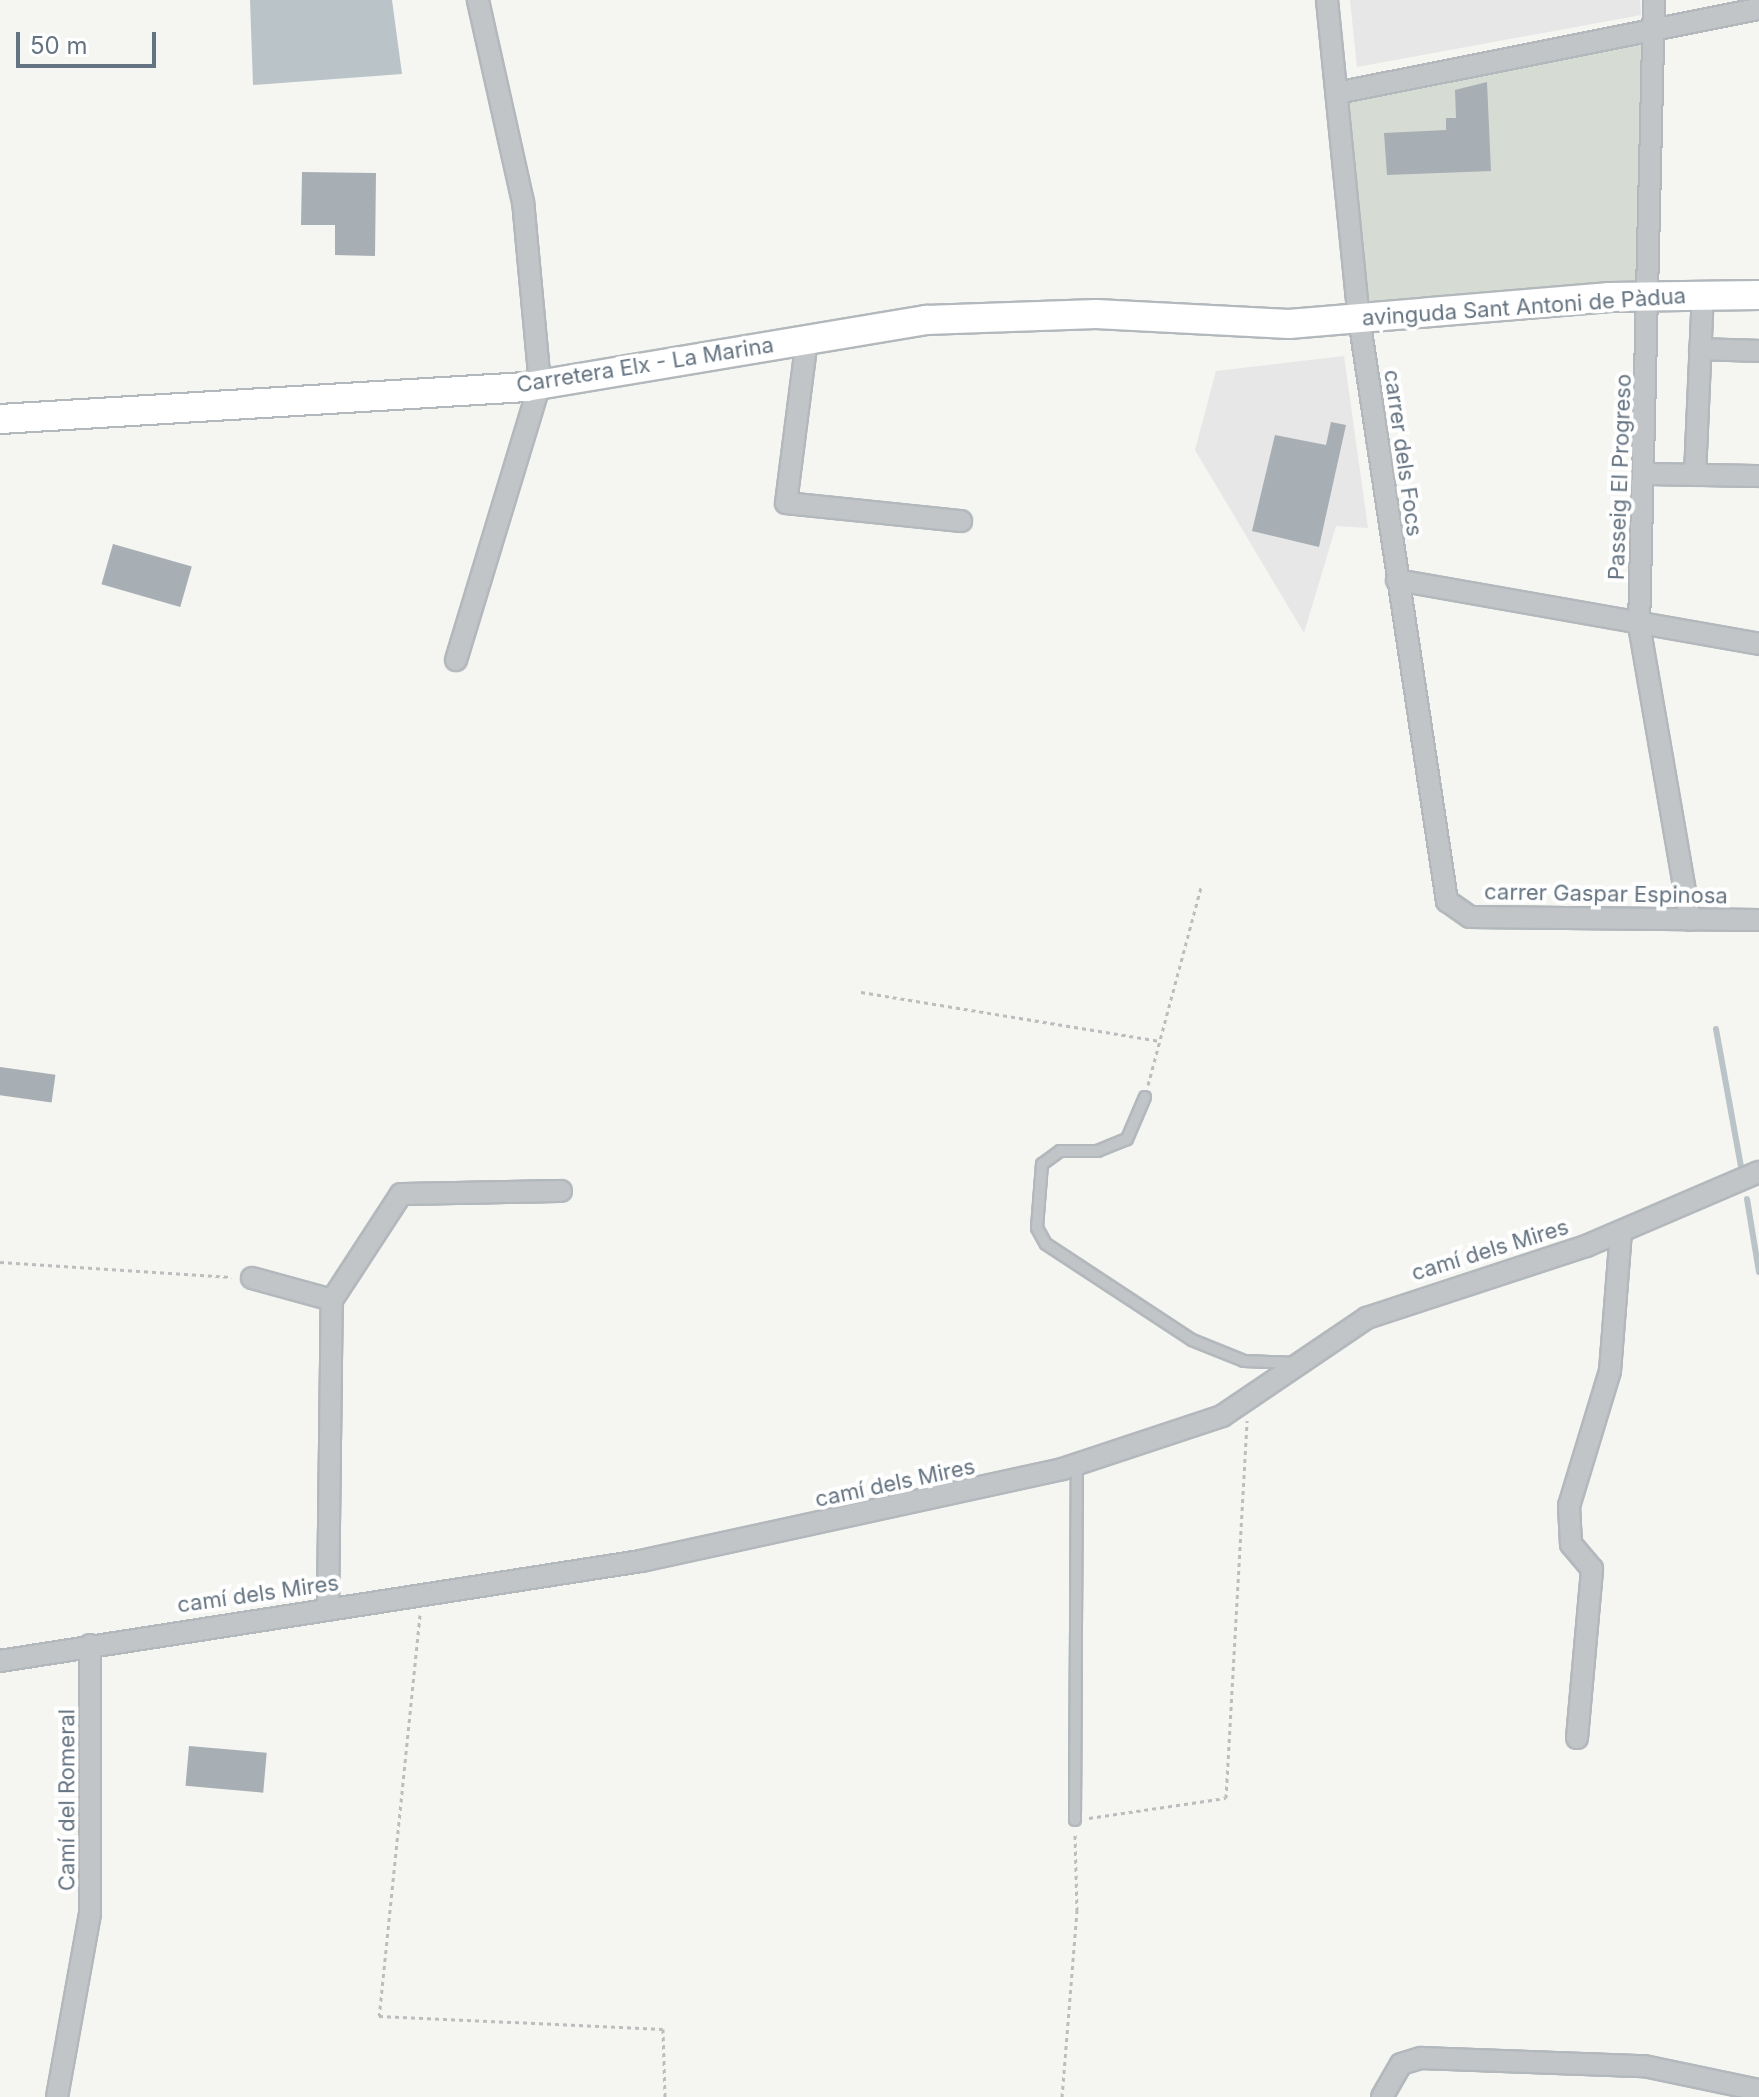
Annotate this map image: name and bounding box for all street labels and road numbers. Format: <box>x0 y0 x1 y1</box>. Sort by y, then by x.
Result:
street label: avinguda Sant Antoni de Pàdua <box>1361 283 1687 331</box>
street label: Carretera Elx - La Marina <box>515 332 775 398</box>
street label: carrer dels Focs <box>1378 368 1428 538</box>
street label: Passeig El Progreso <box>1603 373 1637 581</box>
street label: carrer Gaspar Espinosa <box>1484 879 1728 909</box>
street label: camí dels Mires <box>1408 1214 1572 1286</box>
street label: camí dels Mires <box>813 1453 977 1513</box>
street label: camí dels Mires <box>176 1570 340 1618</box>
street label: Camí del Romeral <box>54 1709 80 1891</box>

